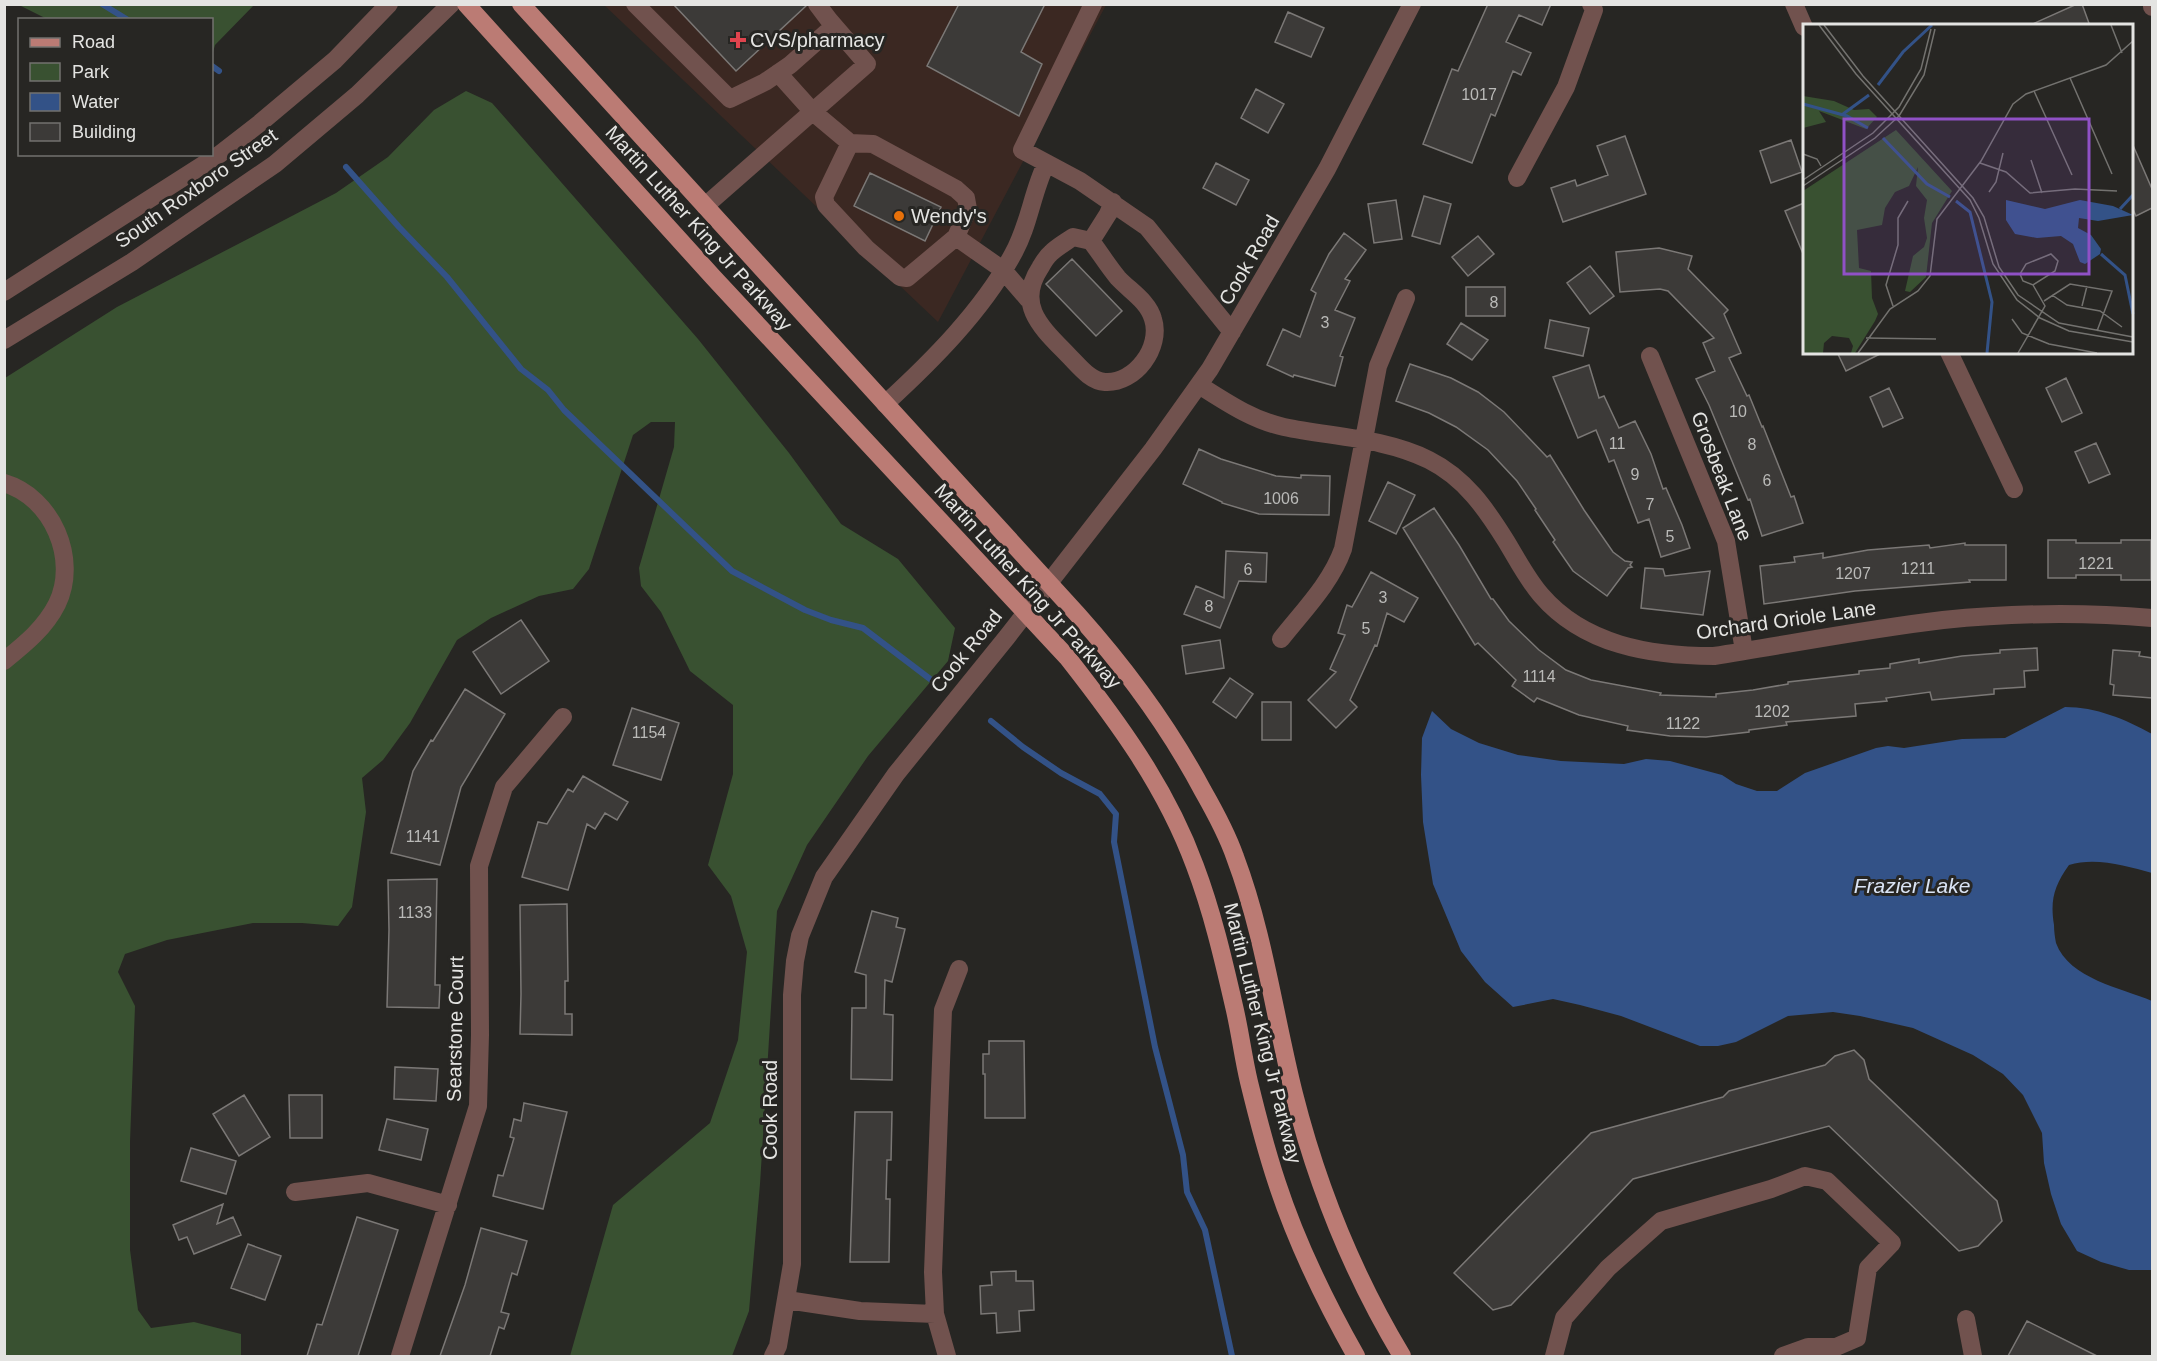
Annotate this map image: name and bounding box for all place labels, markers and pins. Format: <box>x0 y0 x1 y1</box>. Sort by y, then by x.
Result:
place label: CVS/pharmacy <box>750 29 885 51</box>
marker: CVS/pharmacy <box>731 33 745 47</box>
place label: Wendy's <box>911 205 987 227</box>
marker: Wendy's <box>892 209 906 223</box>

